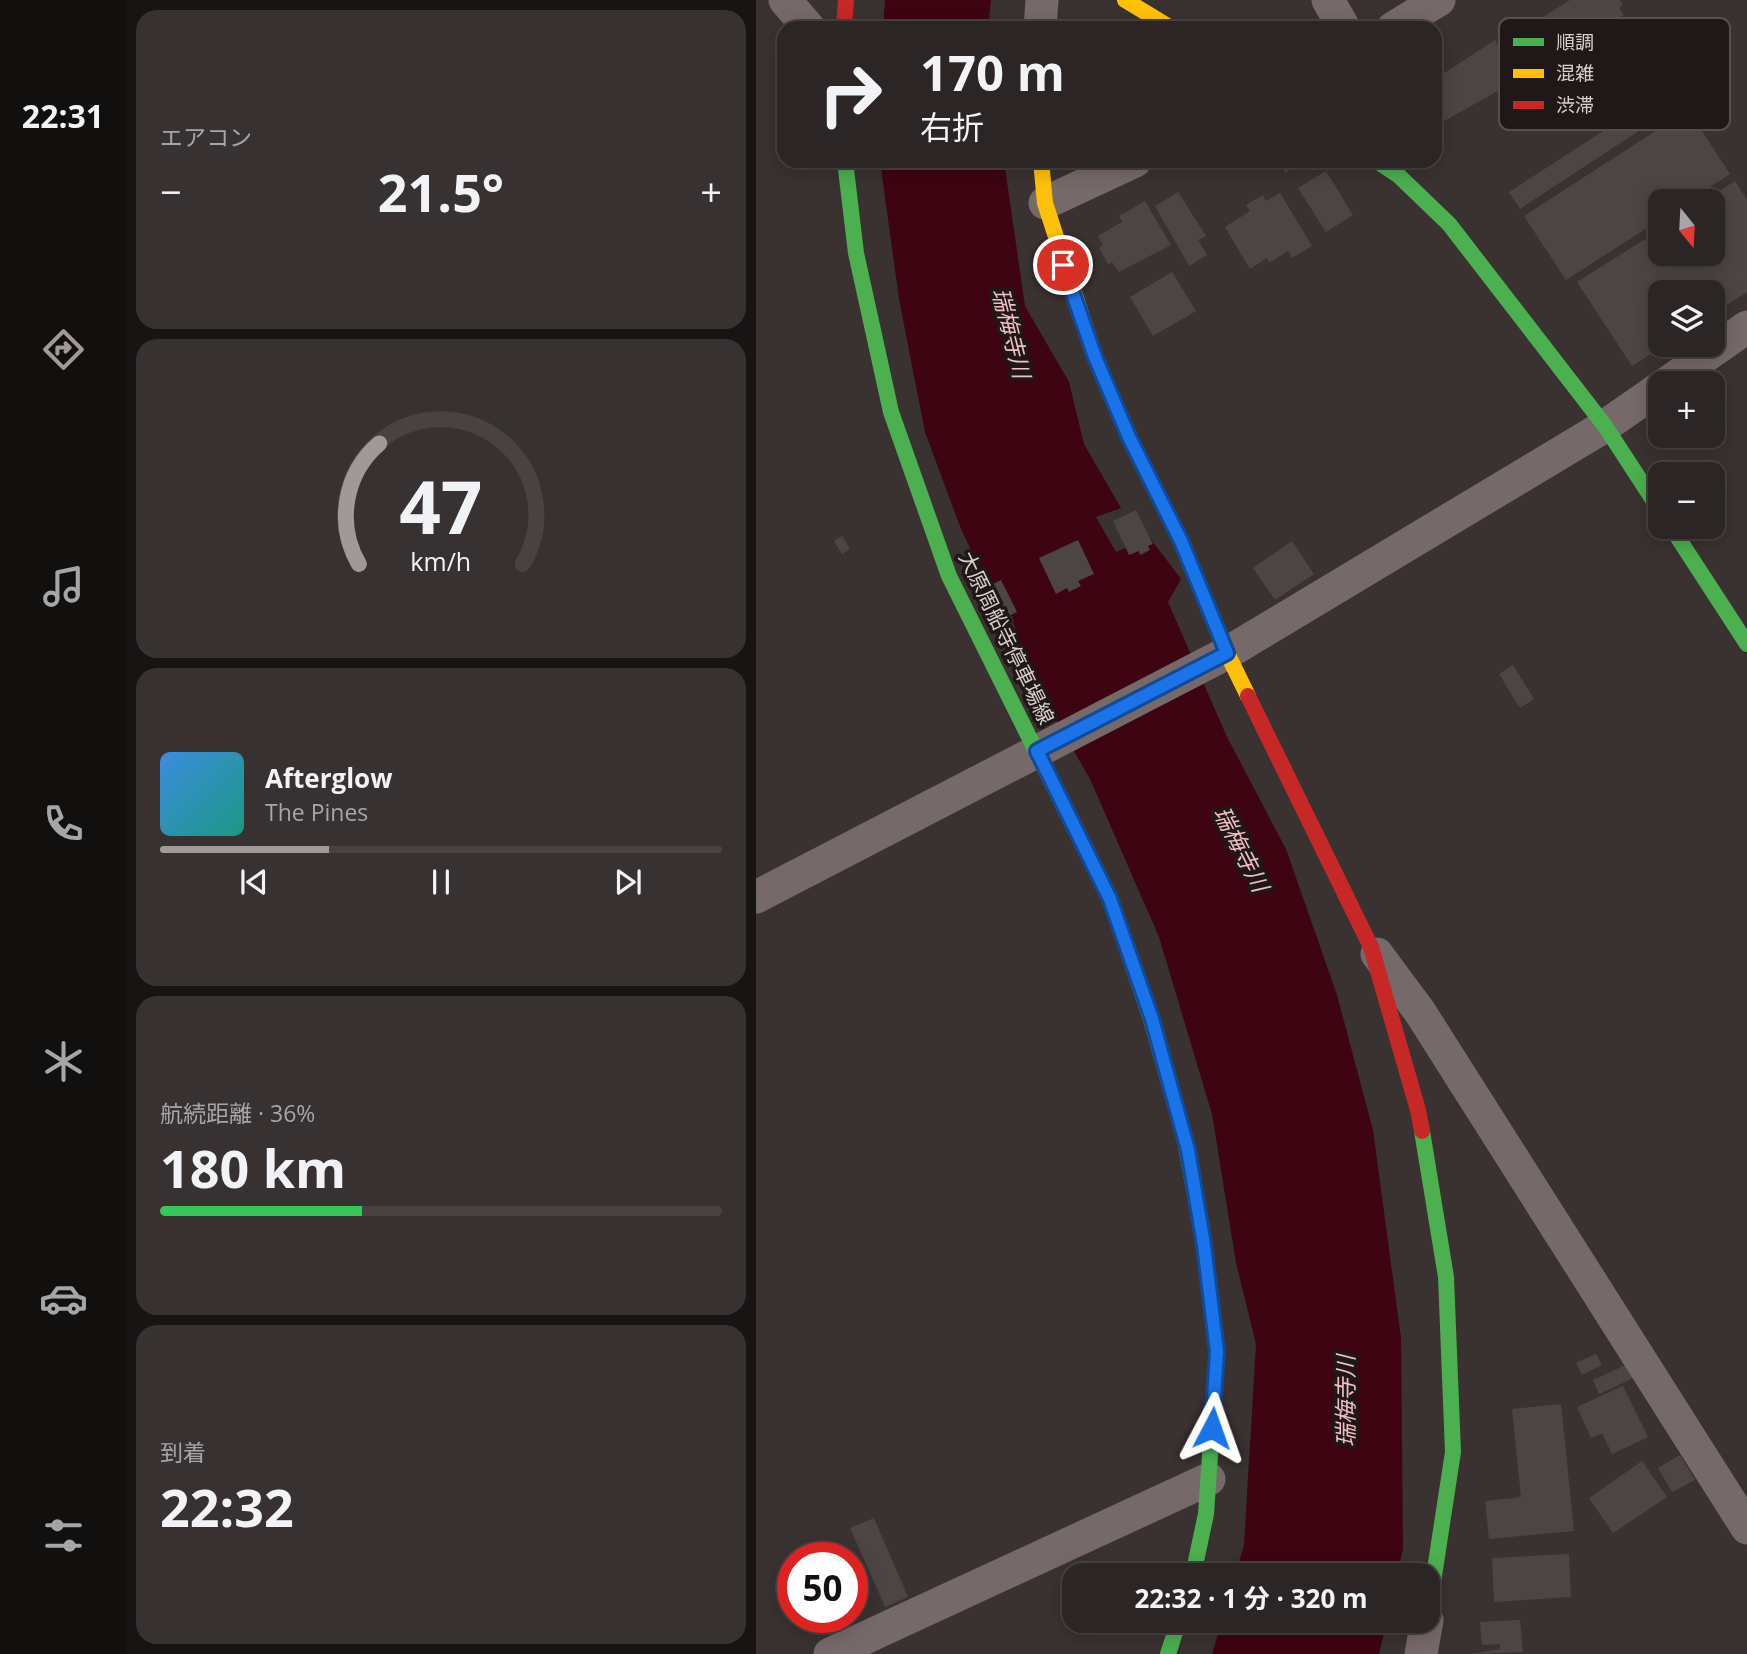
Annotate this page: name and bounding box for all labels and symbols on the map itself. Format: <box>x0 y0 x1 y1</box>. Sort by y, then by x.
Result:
legend <box>1499 18 1730 130</box>
text: 順調 <box>1556 29 1594 55</box>
text: 混雑 <box>1556 60 1594 86</box>
text: 渋滞 <box>1556 92 1594 118</box>
north arrow <box>1648 189 1726 266</box>
pin <box>1033 235 1093 295</box>
water label: 瑞梅寺川 <box>985 284 1039 384</box>
street label: 大原周船寺停車場線 <box>953 546 1061 729</box>
water label: 瑞梅寺川 <box>1207 800 1278 899</box>
water label: 瑞梅寺川 <box>1329 1352 1361 1447</box>
position arrow <box>1175 1391 1249 1465</box>
speed limit sign: 50 <box>777 1542 868 1633</box>

